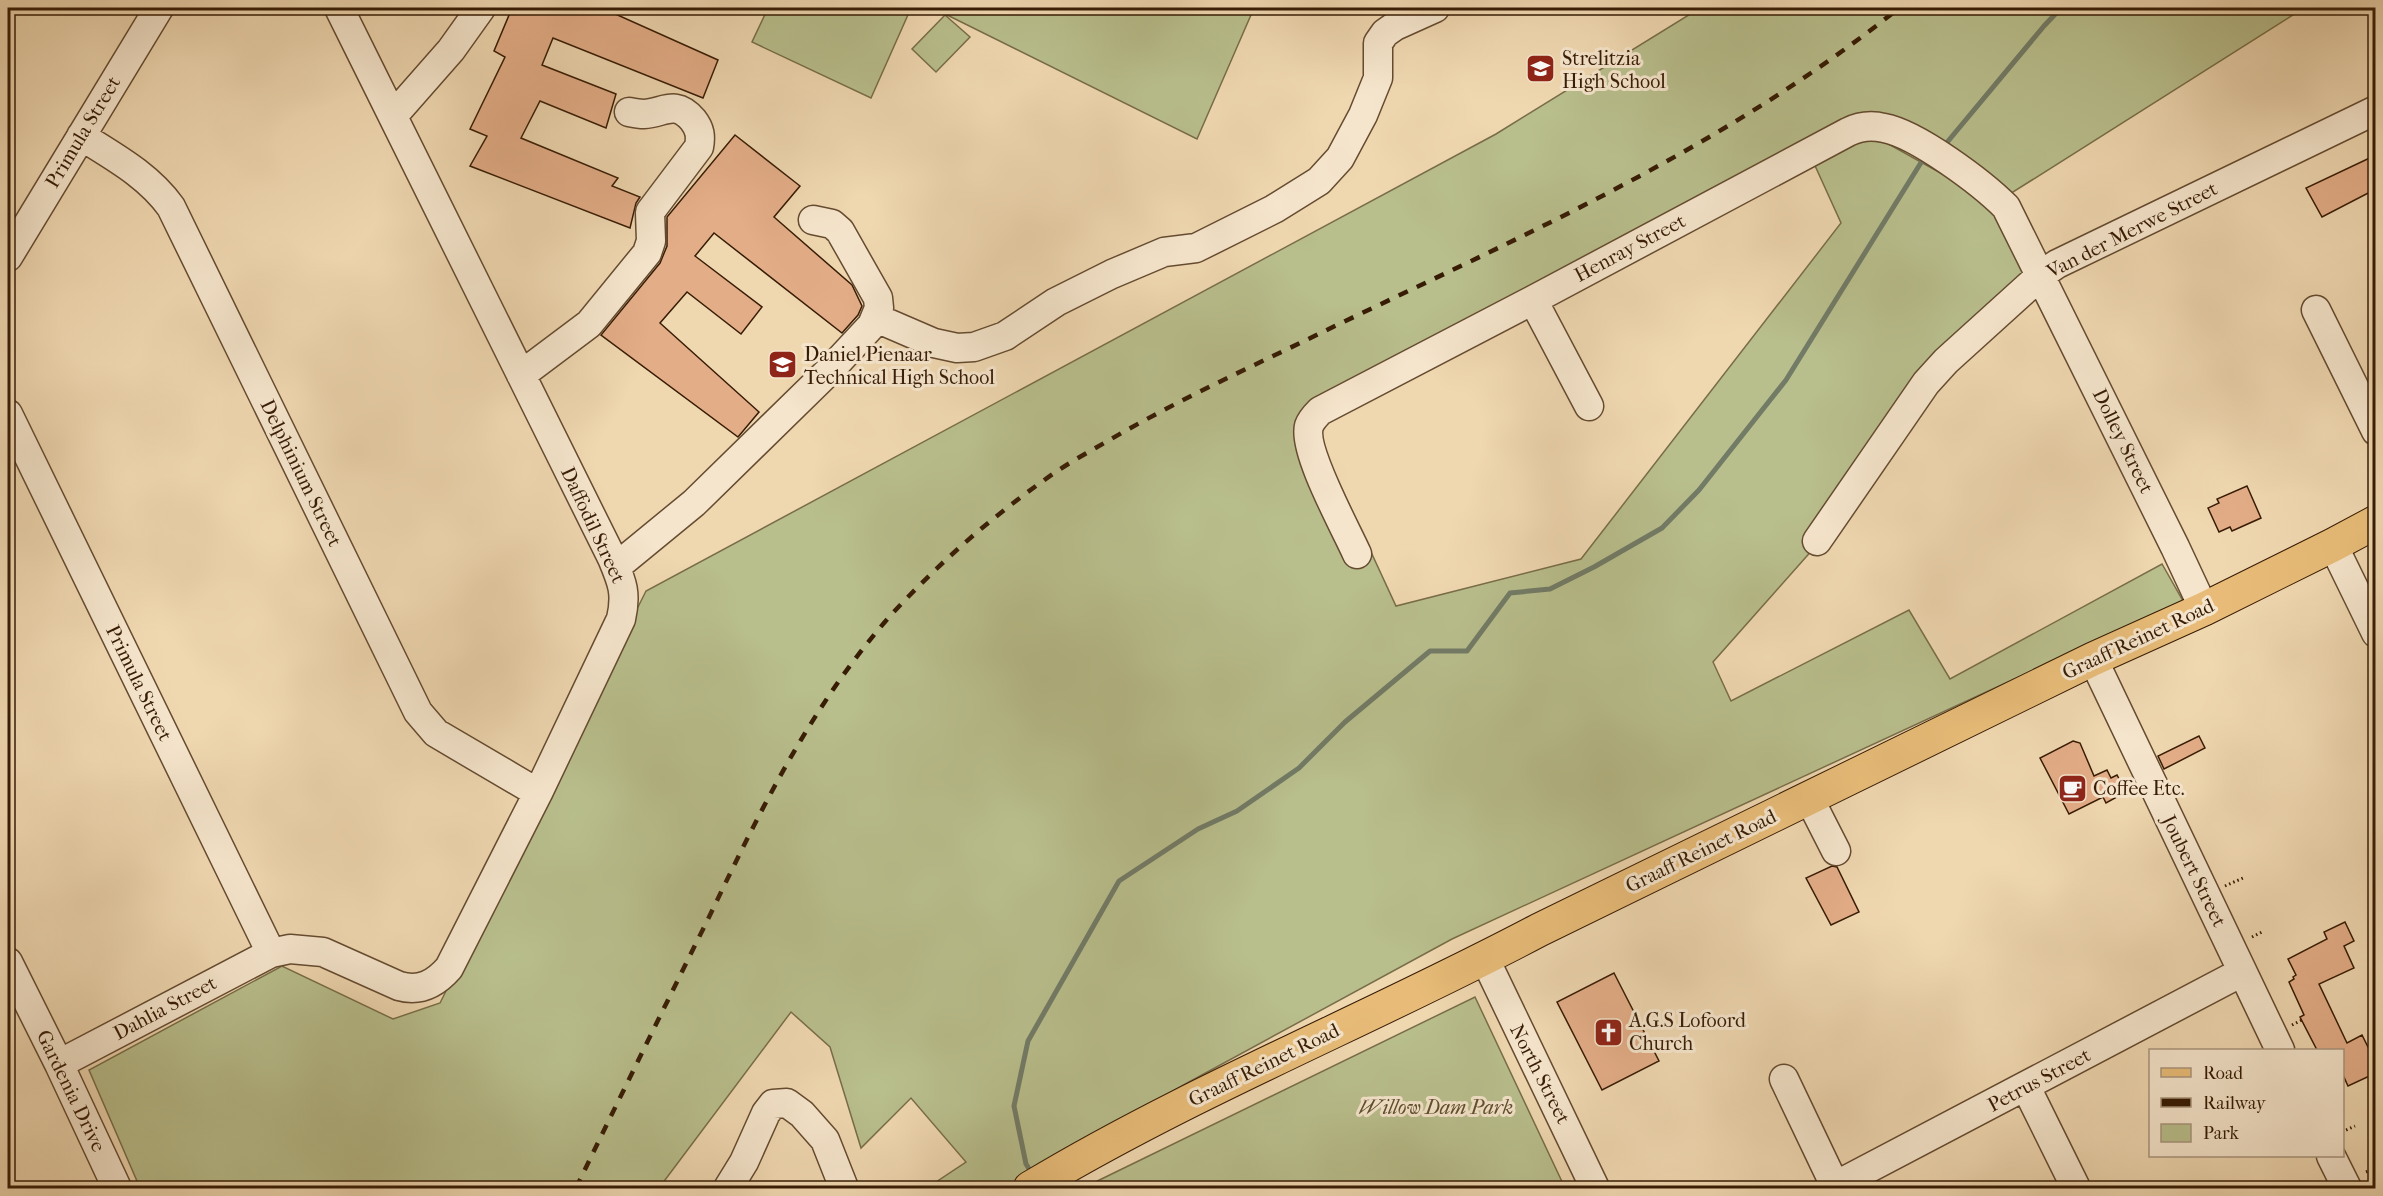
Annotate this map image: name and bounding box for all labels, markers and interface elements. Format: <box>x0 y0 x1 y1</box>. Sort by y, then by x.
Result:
place label: Strelitzia High School <box>1562 47 1666 93</box>
school or university icon: Strelitzia High School <box>1525 53 1557 85</box>
street label: Primula Street <box>41 72 125 192</box>
street label: Van der Merwe Street <box>2042 177 2221 283</box>
street label: Henray Street <box>1571 209 1689 287</box>
place label: Daniel Pienaar Technical High School <box>804 343 995 389</box>
school or university icon: Daniel Pienaar Technical High School <box>767 349 799 381</box>
street label: Dolley Street <box>2088 385 2158 497</box>
street label: Delphinium Street <box>255 396 347 550</box>
street label: Daffodil Street <box>556 463 630 587</box>
street label: Graaff Reinet Road <box>2059 593 2218 684</box>
street label: Primula Street <box>101 621 177 745</box>
cafe icon: Coffee Etc. <box>2056 772 2088 804</box>
place label: Coffee Etc. <box>2093 777 2185 800</box>
street label: Graaff Reinet Road <box>1622 804 1781 897</box>
street label: Joubert Street <box>2156 810 2231 931</box>
street label: Dahlia Street <box>109 971 221 1045</box>
place label: A.G.S Lofoord Church <box>1628 1009 1747 1055</box>
church icon: A.G.S Lofoord Church <box>1592 1016 1624 1048</box>
street label: Graaff Reinet Road <box>1185 1018 1344 1111</box>
street label: North Street <box>1505 1020 1575 1128</box>
street label: Gardenia Drive <box>32 1026 110 1156</box>
street label: Petrus Street <box>1984 1043 2094 1117</box>
legend <box>2149 1049 2344 1157</box>
text: Road <box>2203 1063 2243 1084</box>
text: Railway <box>2203 1093 2267 1114</box>
park label: Willow Dam Park <box>1359 1096 1513 1119</box>
text: Park <box>2203 1123 2240 1144</box>

